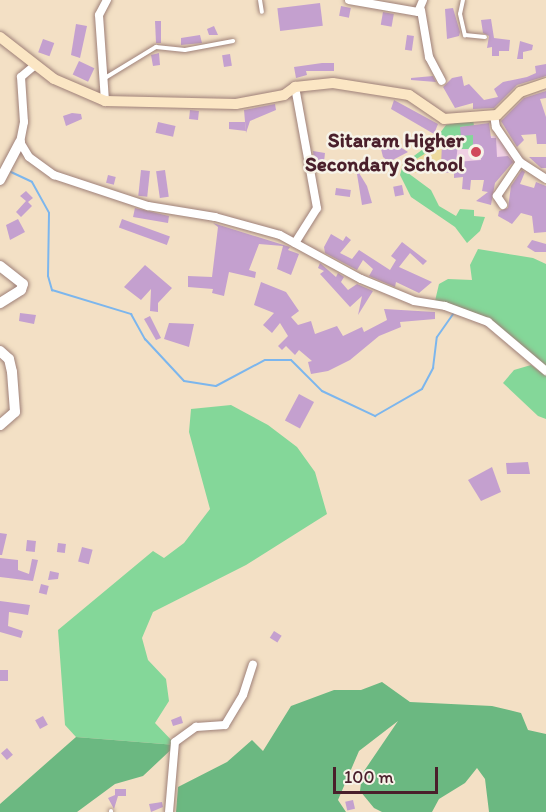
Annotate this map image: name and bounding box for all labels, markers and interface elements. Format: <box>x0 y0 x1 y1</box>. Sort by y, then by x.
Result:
place label: Sitaram Higher Secondary School <box>305 127 464 177</box>
marker: Sitaram Higher Secondary School <box>469 145 483 159</box>
scale bar <box>336 755 441 793</box>
text: 100 m <box>344 766 394 788</box>

